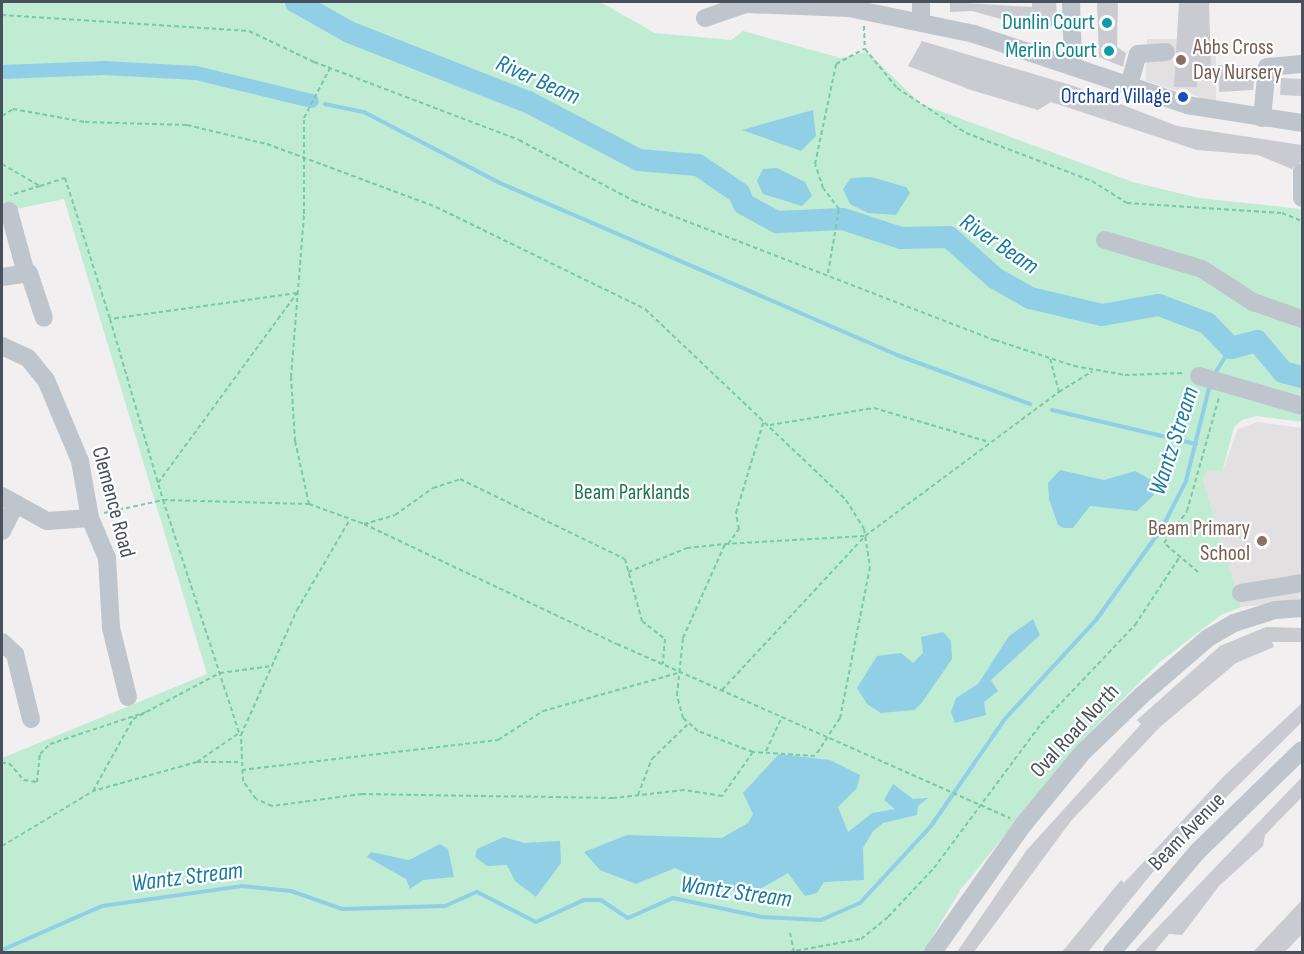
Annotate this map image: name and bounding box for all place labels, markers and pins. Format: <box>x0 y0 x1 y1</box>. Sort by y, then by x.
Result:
place label: Dunlin Court <box>1002 10 1095 36</box>
marker: Dunlin Court <box>1100 16 1114 30</box>
place label: Abbs Cross Day Nursery <box>1193 34 1282 86</box>
place label: Merlin Court <box>1005 38 1097 64</box>
marker: Merlin Court <box>1102 44 1116 58</box>
marker: Abbs Cross Day Nursery <box>1174 53 1188 67</box>
place label: Orchard Village <box>1061 84 1171 110</box>
marker: Orchard Village <box>1176 90 1190 104</box>
place label: Beam Primary School <box>1148 515 1250 566</box>
marker: Beam Primary School <box>1255 534 1269 548</box>

